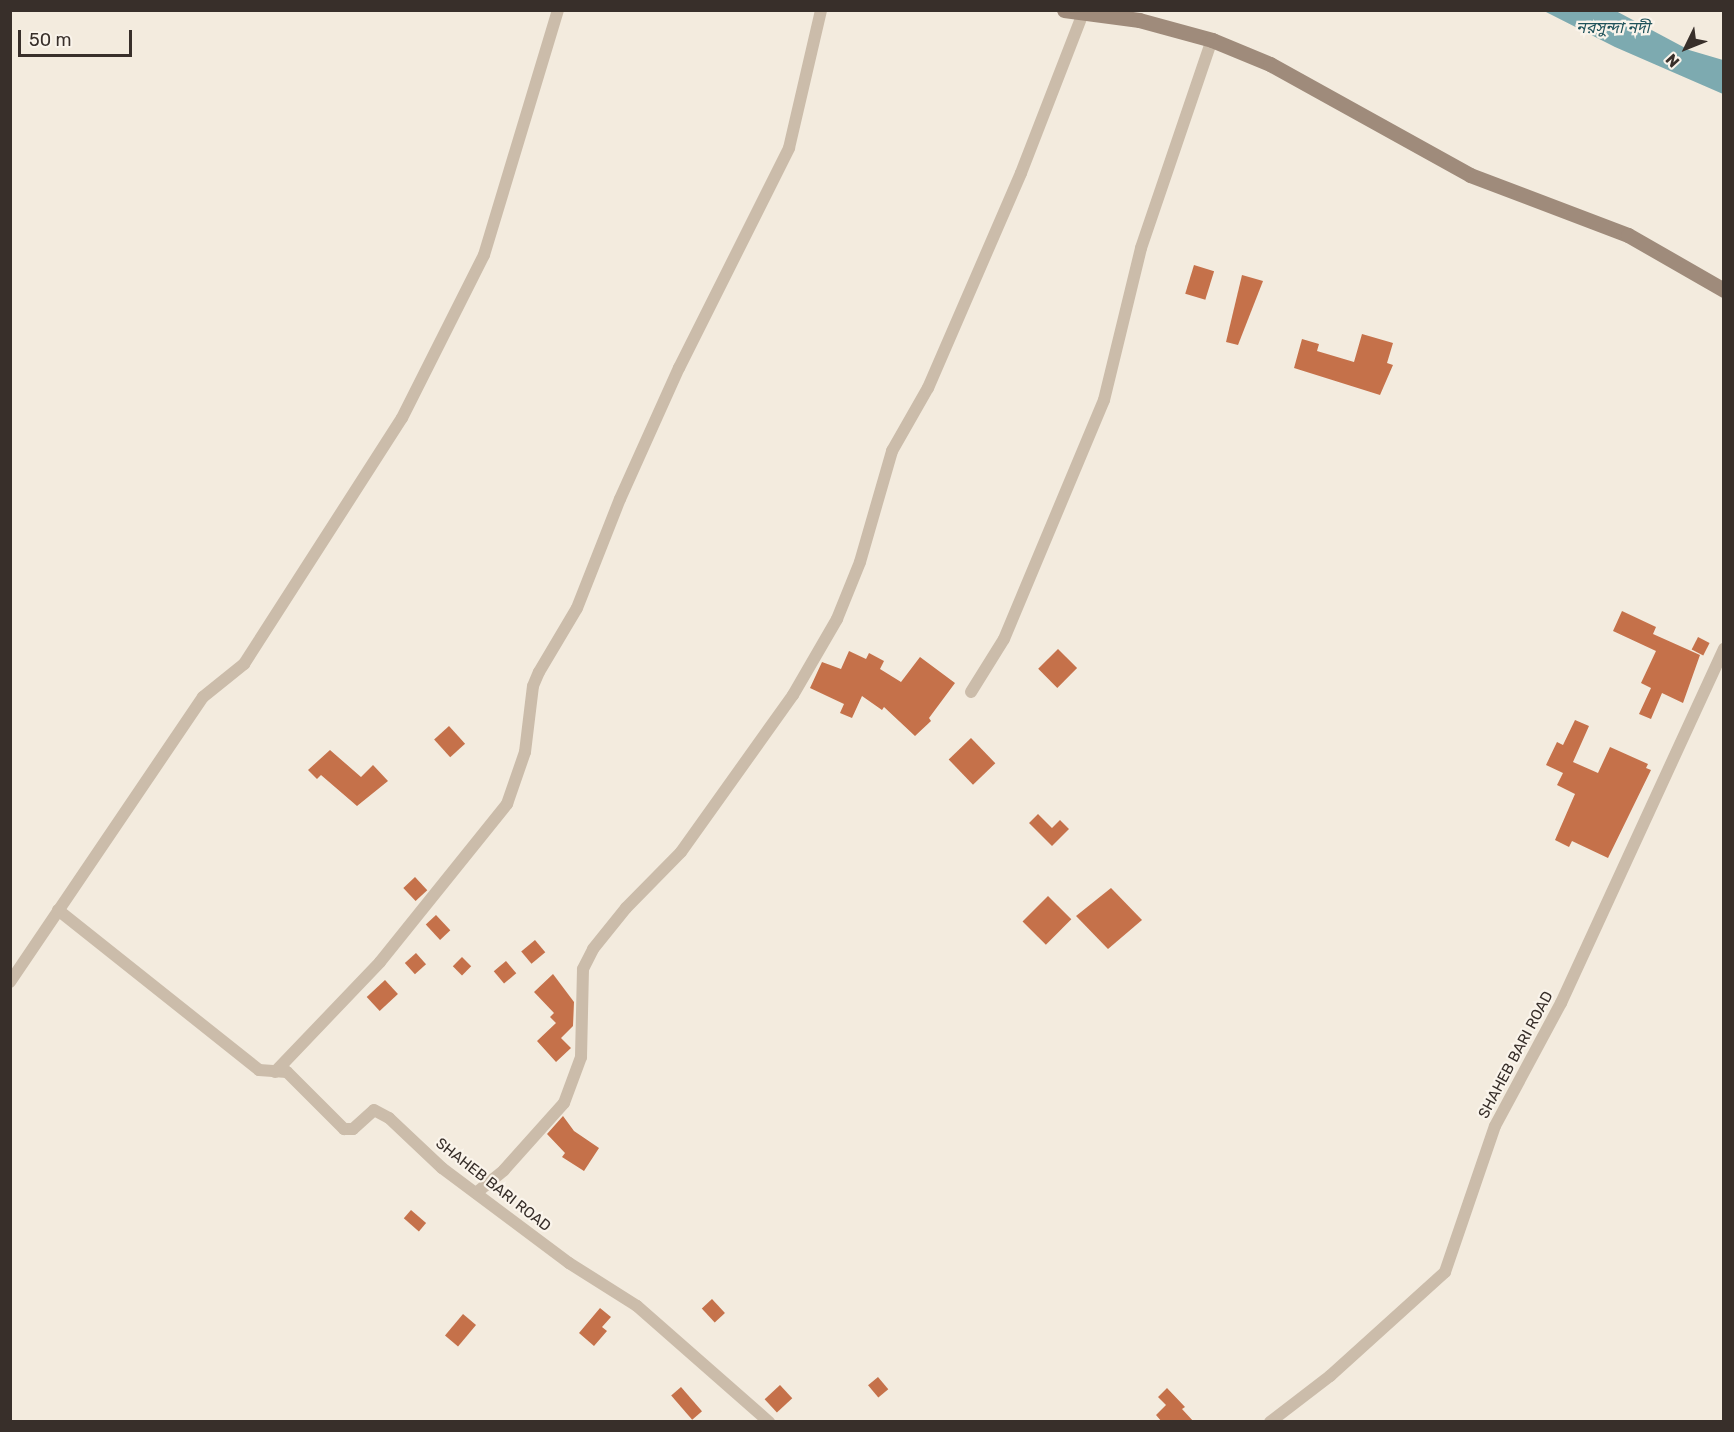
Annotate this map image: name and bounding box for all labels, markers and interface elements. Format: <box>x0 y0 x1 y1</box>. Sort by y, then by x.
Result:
scale bar <box>21 18 135 56</box>
water label: নরসুন্দা নদী <box>1576 18 1650 38</box>
north arrow <box>1656 18 1716 78</box>
text: 50 m <box>29 29 72 51</box>
text: N <box>1662 50 1683 71</box>
street label: SHAHEB BARI ROAD <box>1475 988 1557 1122</box>
street label: SHAHEB BARI ROAD <box>432 1134 554 1236</box>

